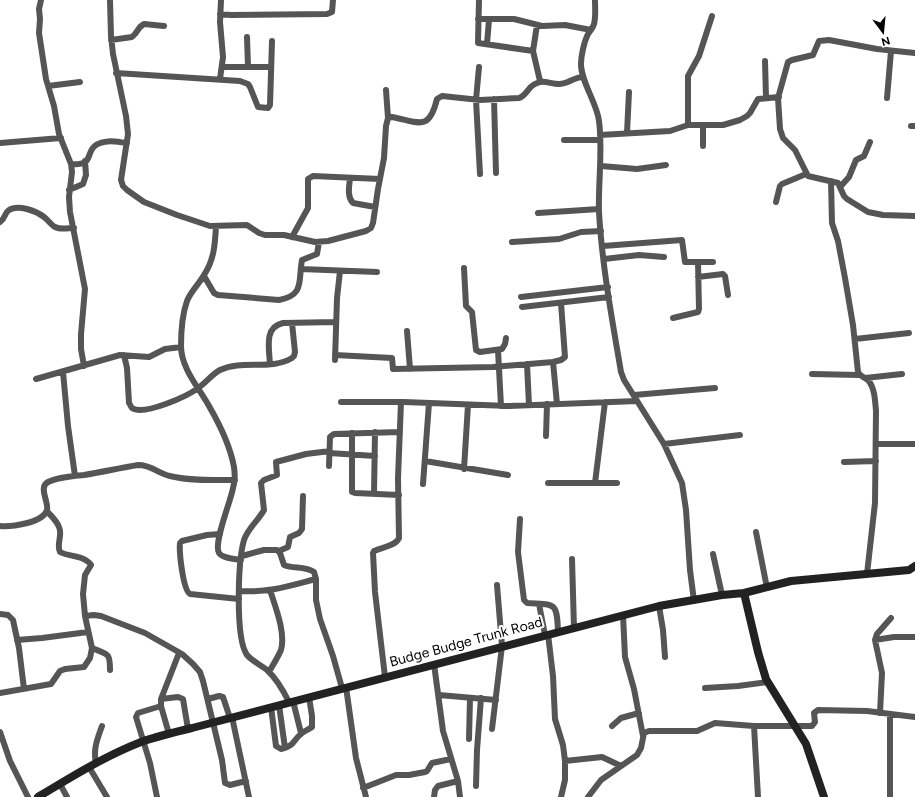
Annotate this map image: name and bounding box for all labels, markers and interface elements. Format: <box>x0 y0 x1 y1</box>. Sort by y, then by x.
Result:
north arrow <box>863 12 903 52</box>
text: N <box>880 34 892 49</box>
street label: Budge Budge Trunk Road <box>388 613 544 671</box>

